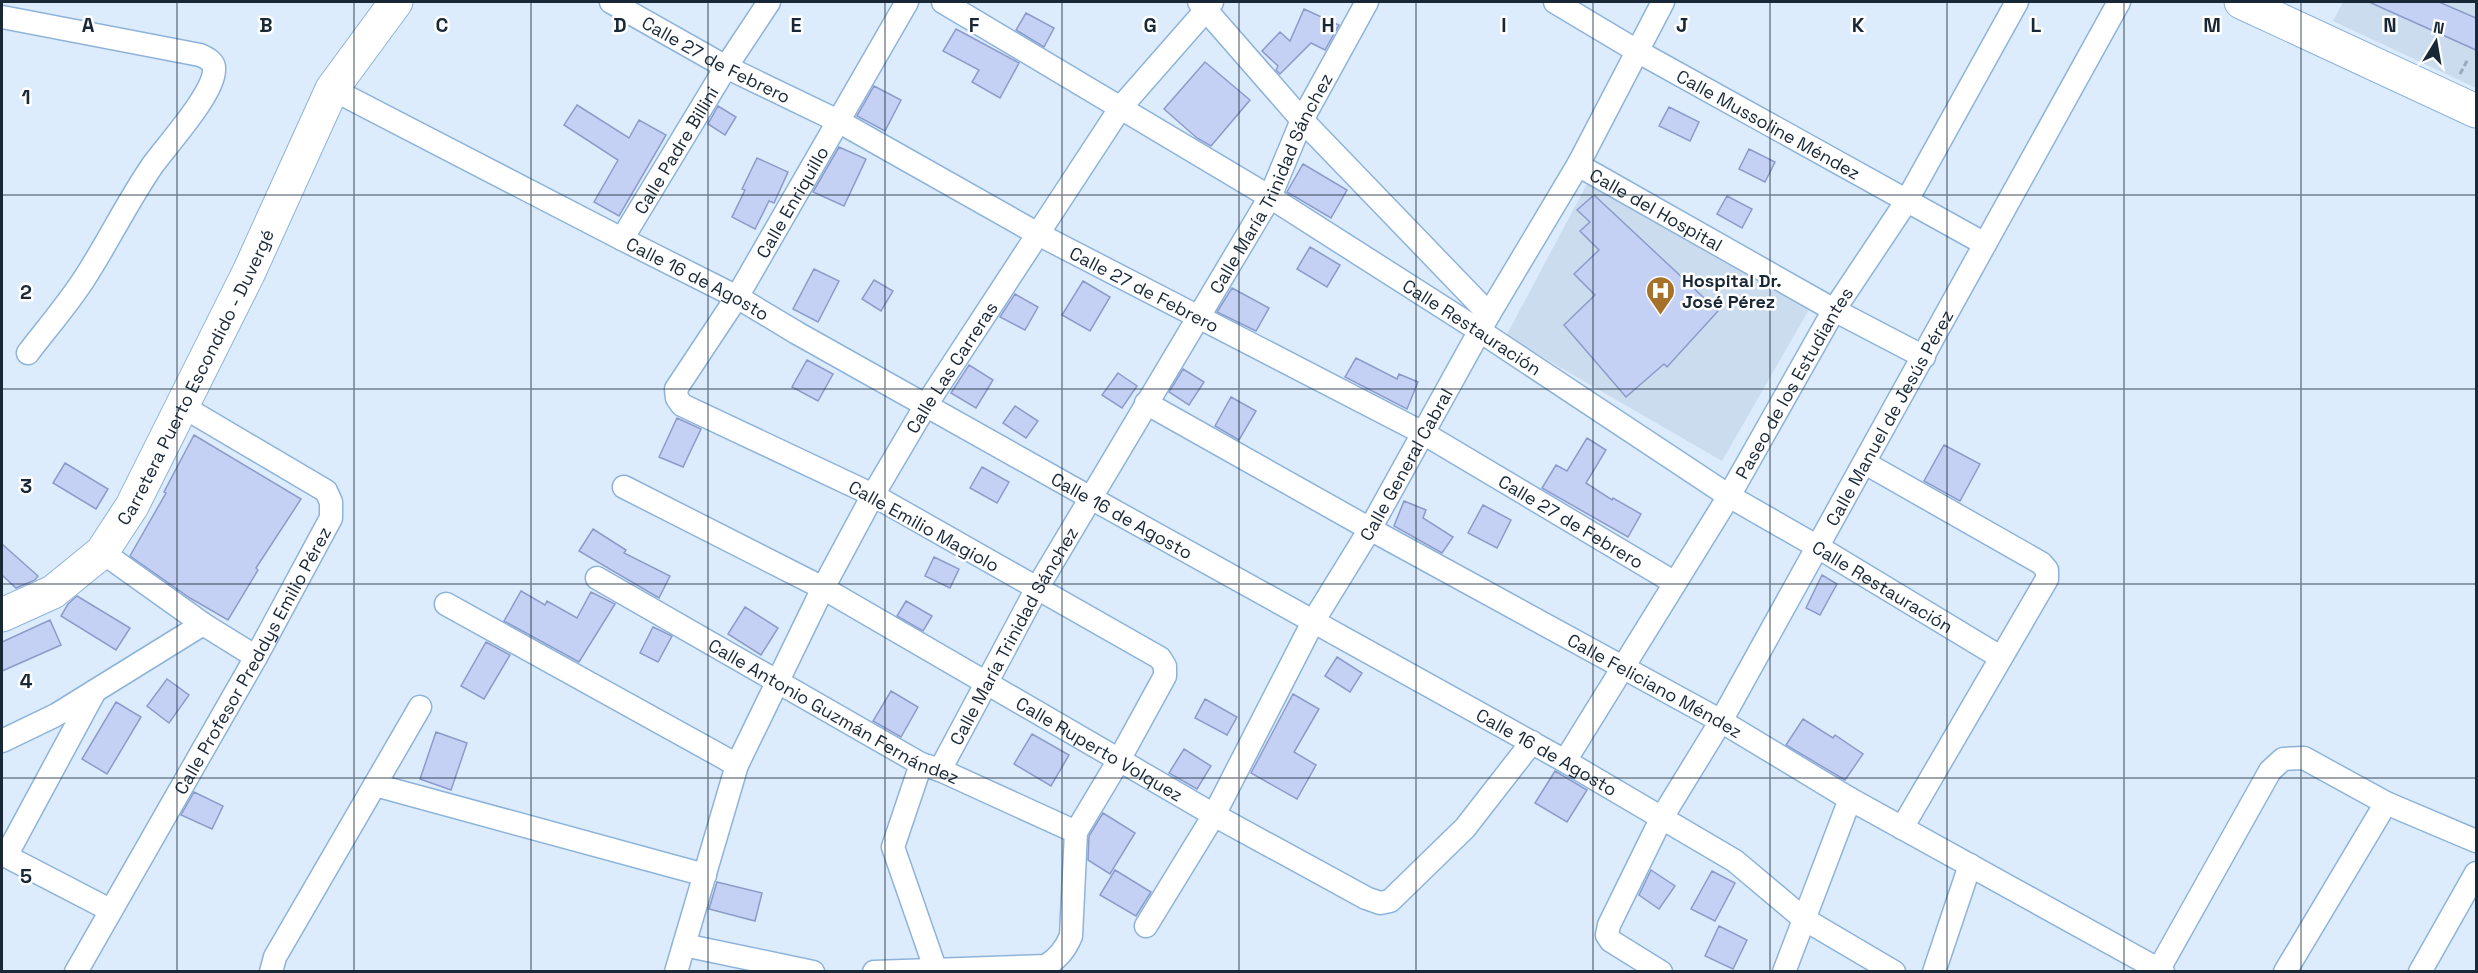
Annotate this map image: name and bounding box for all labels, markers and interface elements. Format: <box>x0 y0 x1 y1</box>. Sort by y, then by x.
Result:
street label: Calle 27 de Febrero <box>638 10 794 108</box>
text: A <box>82 12 95 38</box>
text: B <box>259 12 273 38</box>
text: C <box>436 12 449 38</box>
text: D <box>613 12 627 38</box>
text: E <box>790 12 802 38</box>
text: F <box>969 12 980 38</box>
text: G <box>1143 12 1157 38</box>
text: H <box>1321 12 1335 38</box>
text: I <box>1501 12 1507 38</box>
text: J <box>1676 12 1688 38</box>
text: K <box>1852 12 1865 38</box>
text: L <box>2031 12 2042 38</box>
text: M <box>2203 12 2221 38</box>
text: N <box>2383 12 2397 38</box>
north arrow <box>2406 12 2466 72</box>
text: N <box>2431 16 2446 39</box>
street label: Calle Mussoline Méndez <box>1673 64 1865 184</box>
street label: Calle María Trinidad Sánchez <box>1204 69 1337 298</box>
street label: Calle Padre Billini <box>628 82 723 218</box>
text: 1 <box>21 84 31 110</box>
street label: Calle Enriquillo <box>751 142 833 262</box>
street label: Calle del Hospital <box>1586 163 1727 256</box>
street label: Carretera Puerto Escondido - Duvergé <box>111 225 279 529</box>
street label: Calle 16 de Agosto <box>622 232 774 325</box>
street label: Calle 27 de Febrero <box>1066 241 1223 337</box>
place label: Hospital Dr. José Pérez <box>1682 269 1782 313</box>
street label: Calle Restauración <box>1399 273 1546 380</box>
hospital icon: Hospital Dr. José Pérez <box>1645 274 1677 316</box>
text: 2 <box>20 279 32 305</box>
street label: Paseo de los Estudiantes <box>1730 282 1858 483</box>
street label: Calle Las Carreras <box>900 297 1002 437</box>
street label: Calle Manuel de Jesús Pérez <box>1820 306 1958 530</box>
street label: Calle General Cabral <box>1354 384 1457 545</box>
street label: Calle 16 de Agosto <box>1047 467 1197 564</box>
street label: Calle 27 de Febrero <box>1494 469 1648 573</box>
text: 3 <box>20 473 32 499</box>
street label: Calle Emilio Magiolo <box>845 475 1003 577</box>
street label: Calle María Trinidad Sánchez <box>944 522 1083 749</box>
street label: Calle Profesor Preddys Emilio Pérez <box>169 523 336 798</box>
street label: Calle Restauración <box>1808 535 1958 638</box>
street label: Calle Feliciano Méndez <box>1564 628 1747 743</box>
street label: Calle Antonio Guzmán Fernández <box>704 633 963 789</box>
text: 4 <box>20 668 33 694</box>
street label: Calle Ruperto Volquez <box>1012 691 1187 806</box>
street label: Calle 16 de Agosto <box>1472 703 1621 801</box>
text: 5 <box>20 863 32 889</box>

